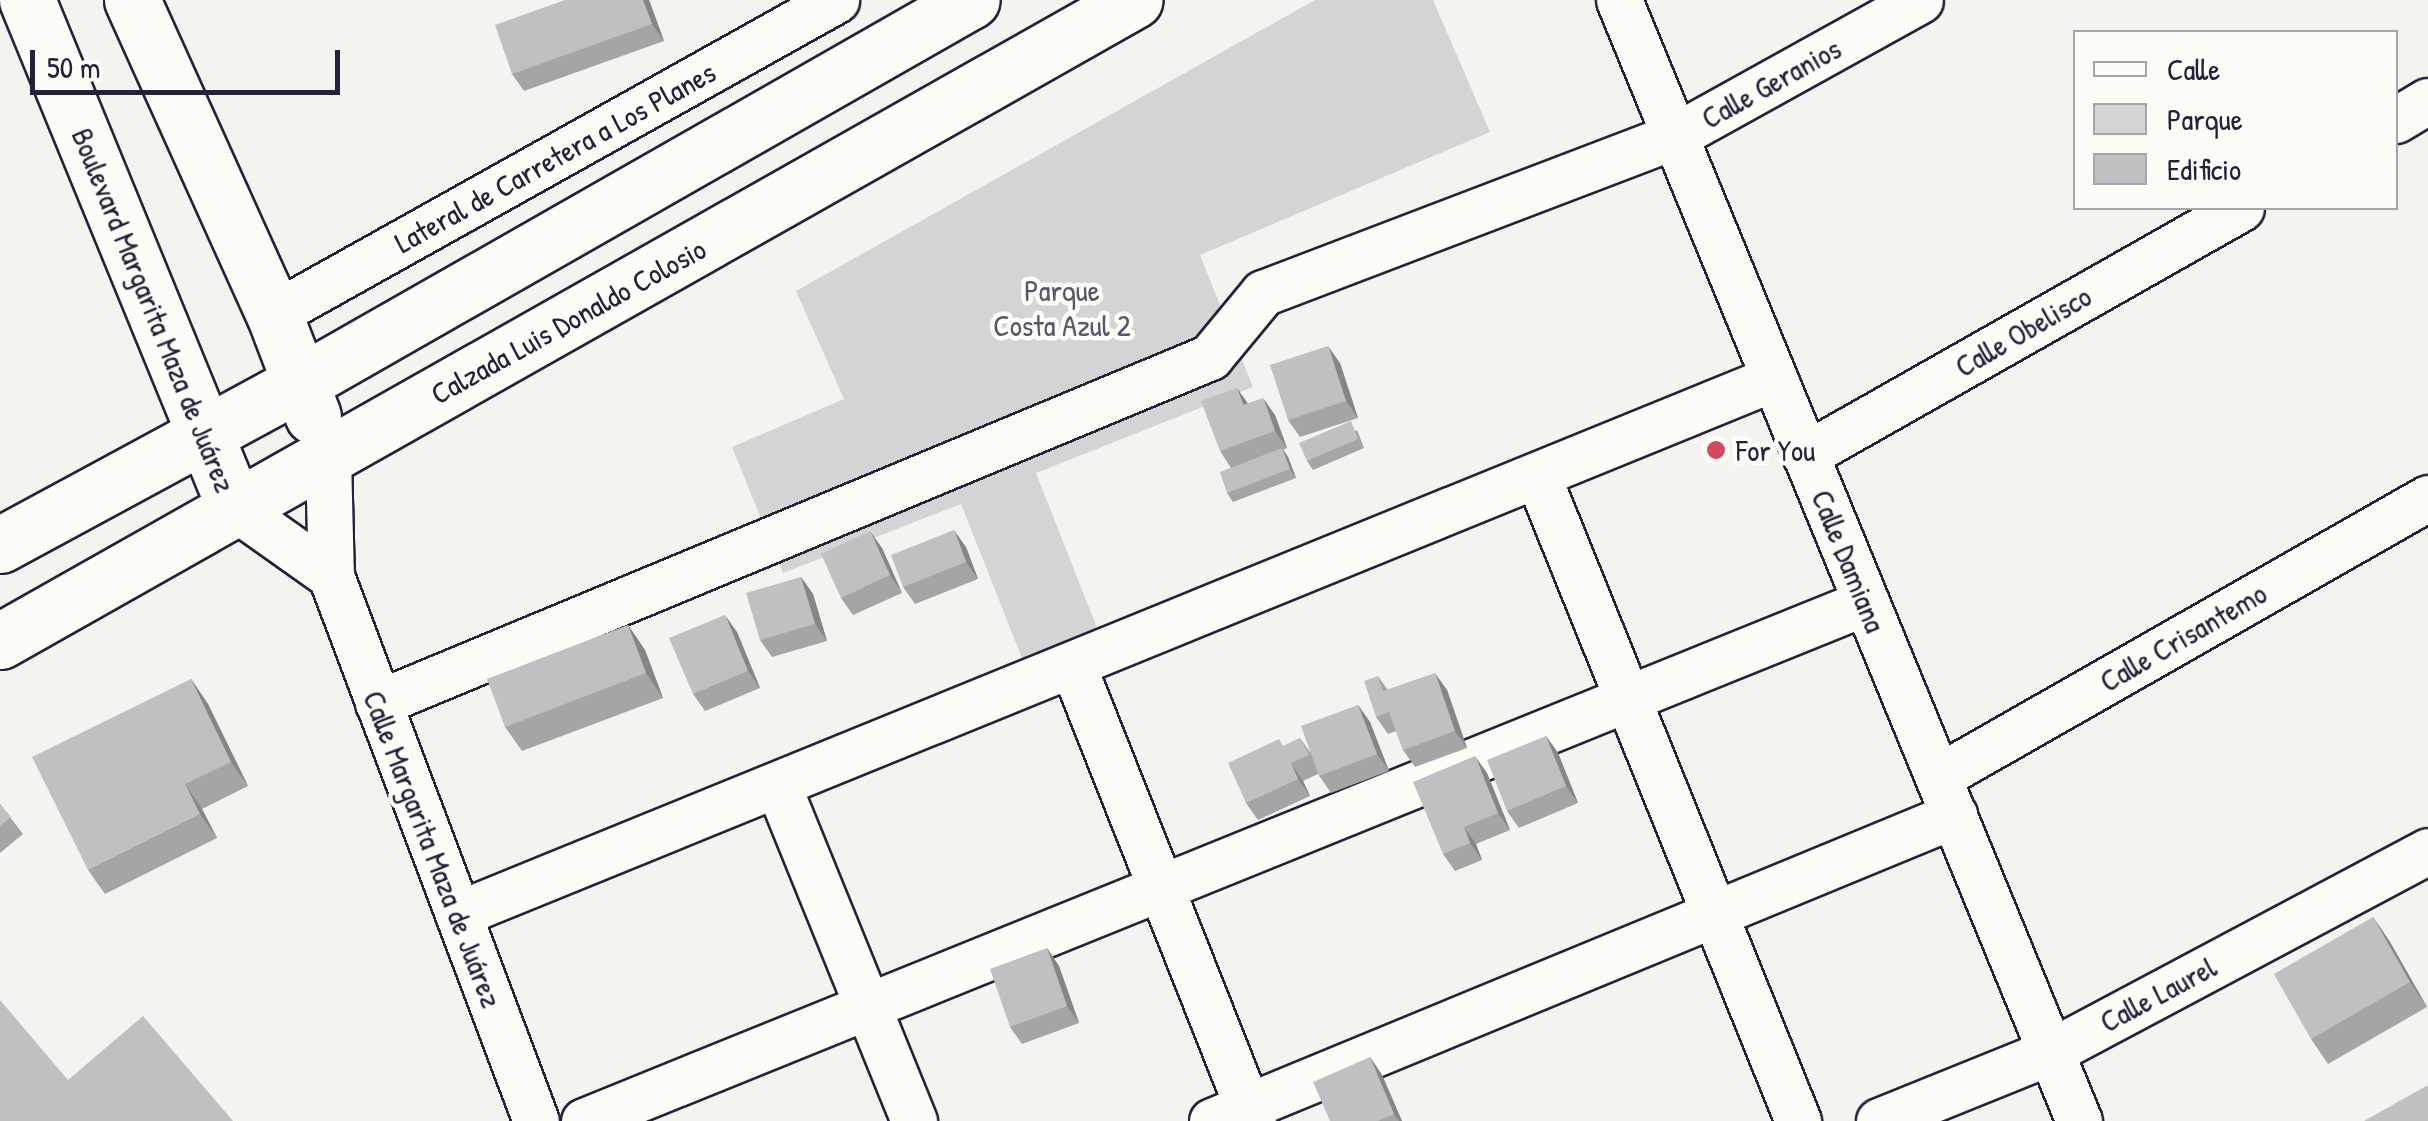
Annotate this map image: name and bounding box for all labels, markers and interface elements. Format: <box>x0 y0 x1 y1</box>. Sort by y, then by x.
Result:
scale bar <box>35 30 345 92</box>
street label: Calle Geranios <box>1695 30 1847 136</box>
legend <box>2073 30 2398 210</box>
text: 50 m <box>47 47 100 87</box>
text: Calle <box>2167 49 2220 89</box>
street label: Lateral de Carretera a Los Planes <box>388 54 722 260</box>
text: Parque <box>2167 99 2243 139</box>
street label: Boulevard Margarita Maza de Juárez <box>64 123 244 497</box>
text: Edificio <box>2167 149 2241 189</box>
street label: Calzada Luis Donaldo Colosio <box>424 230 712 412</box>
park label: Parque Costa Azul 2 <box>993 272 1131 342</box>
street label: Calle Obelisco <box>1949 278 2097 384</box>
place label: For You <box>1736 432 1815 468</box>
marker: For You <box>1705 439 1727 461</box>
street label: Calle Damiana <box>1804 485 1894 637</box>
street label: Calle Crisantemo <box>2093 575 2273 699</box>
street label: Calle Margarita Maza de Juárez <box>356 686 510 1012</box>
street label: Calle Laurel <box>2094 948 2222 1040</box>

